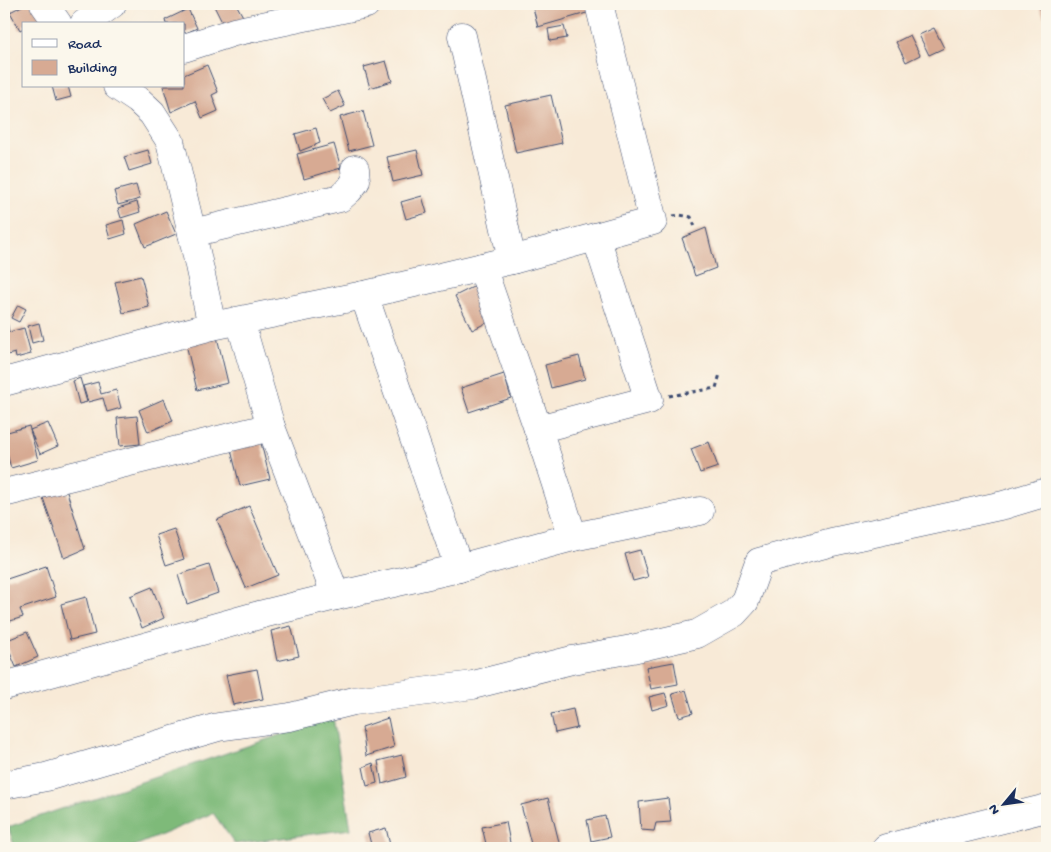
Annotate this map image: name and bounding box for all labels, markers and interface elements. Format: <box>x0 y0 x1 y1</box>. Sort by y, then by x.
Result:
legend <box>22 22 185 88</box>
text: Road <box>68 36 102 54</box>
text: Building <box>67 60 117 78</box>
north arrow <box>978 780 1028 830</box>
text: N <box>985 801 1004 817</box>

